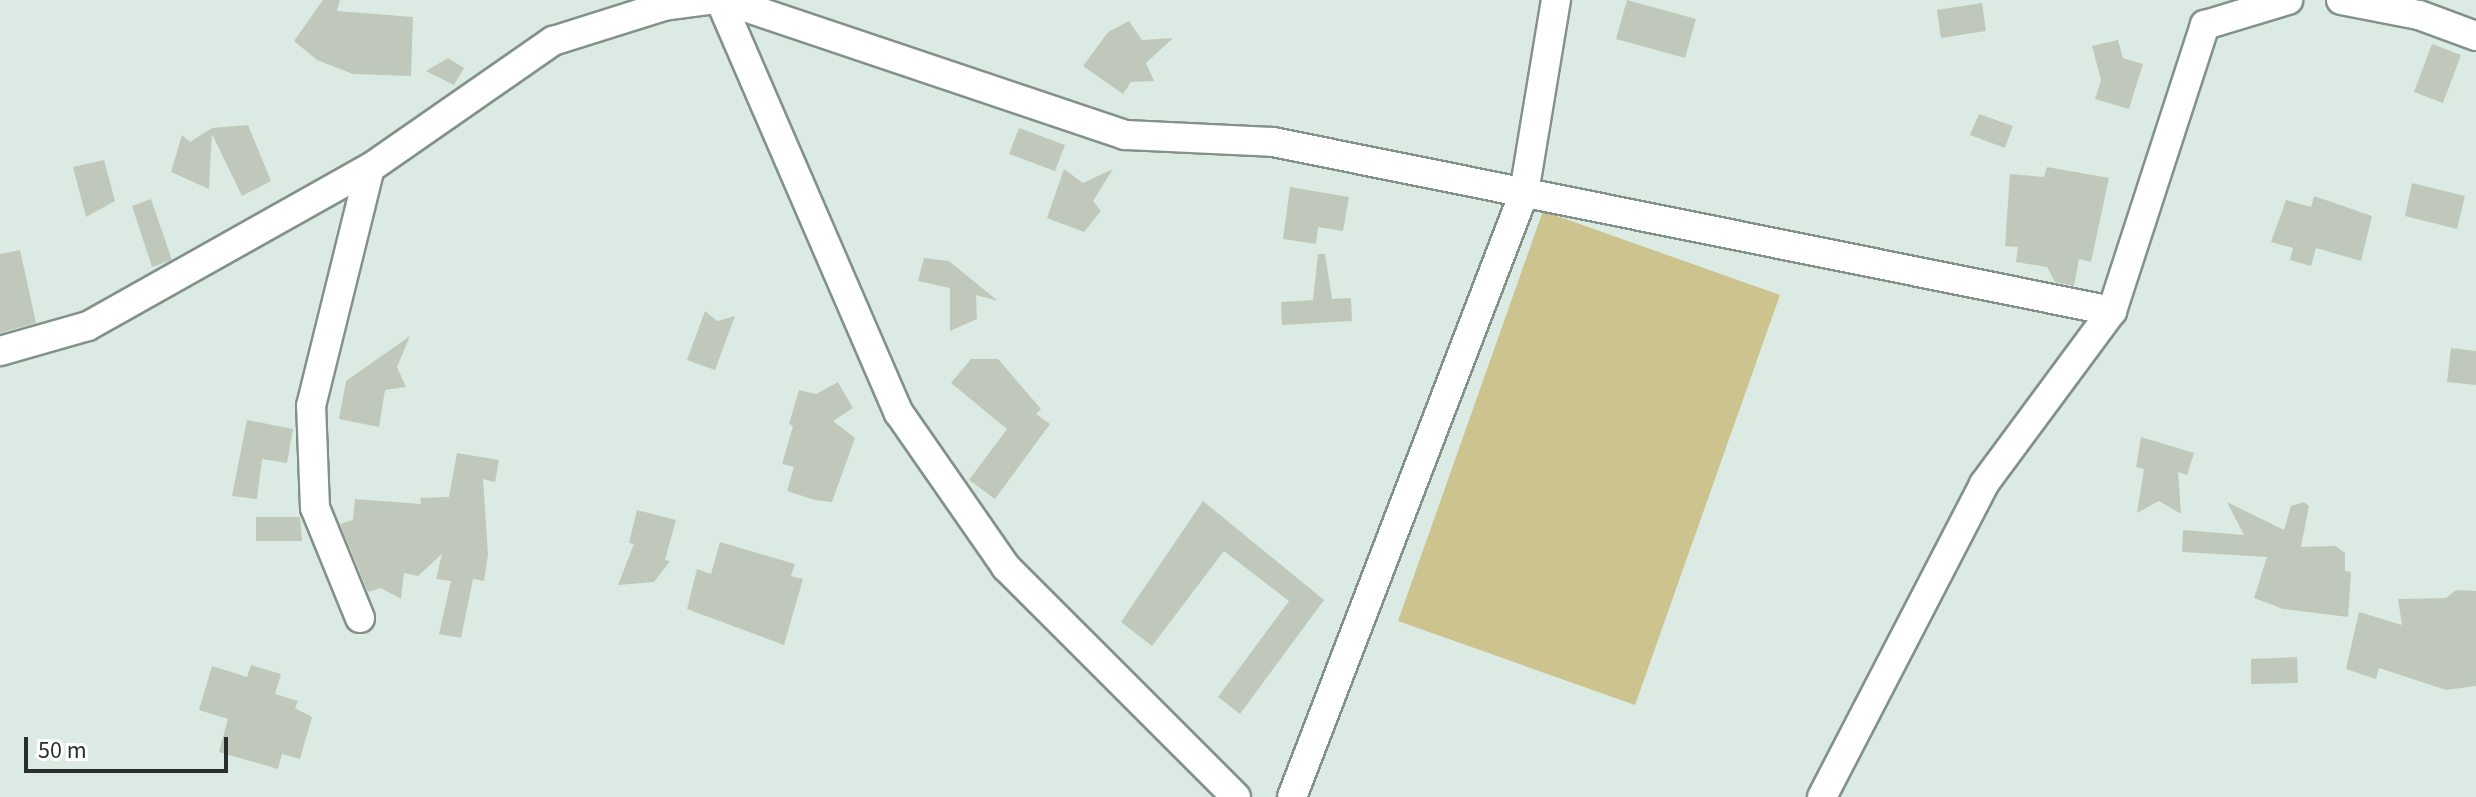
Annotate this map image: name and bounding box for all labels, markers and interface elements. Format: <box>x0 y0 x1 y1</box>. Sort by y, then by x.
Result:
scale bar <box>28 721 232 771</box>
text: 50 m <box>38 733 87 768</box>

